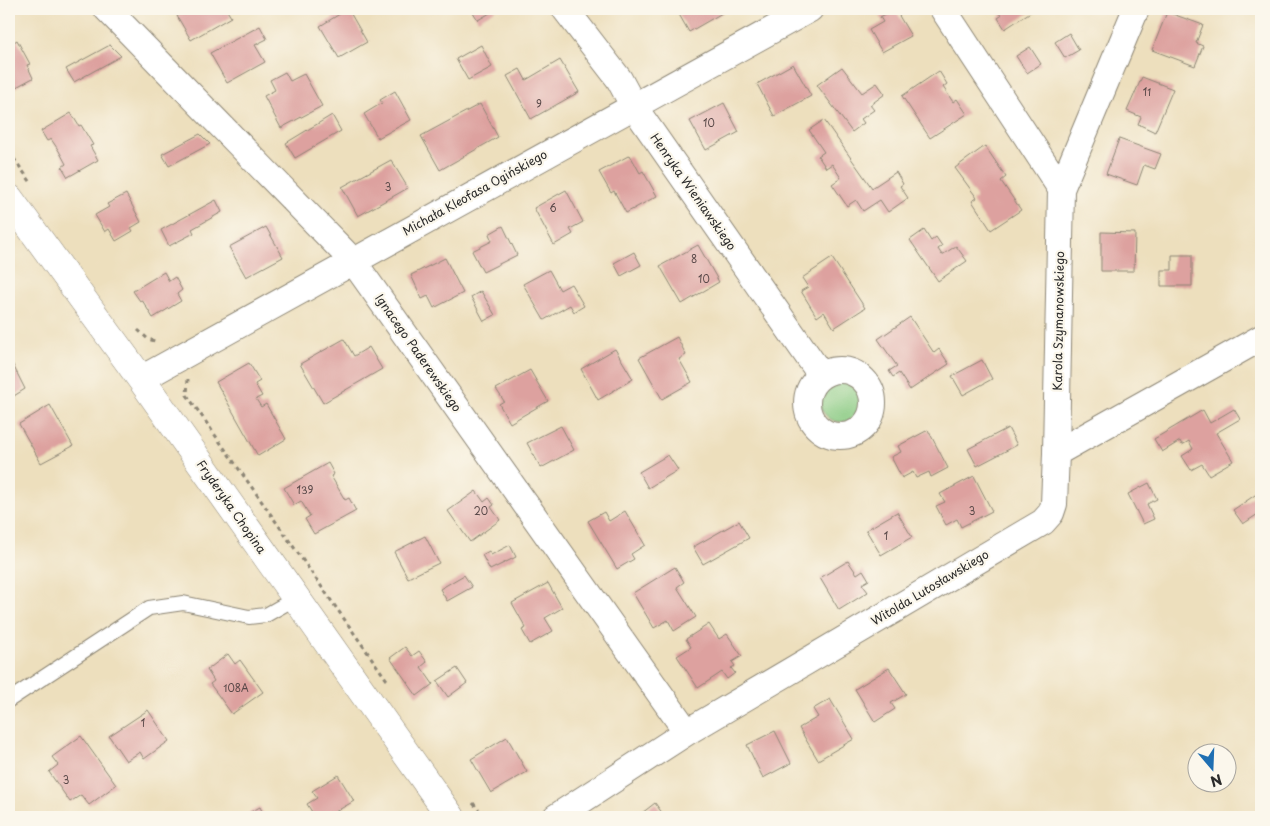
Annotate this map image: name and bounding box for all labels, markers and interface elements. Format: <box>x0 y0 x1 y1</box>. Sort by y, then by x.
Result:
house number: 11 <box>1143 84 1151 99</box>
house number: 9 <box>536 96 542 111</box>
house number: 10 <box>703 115 715 130</box>
street label: Henryka Wieniawskiego <box>646 129 741 254</box>
street label: Michała Kleofasa Ogińskiego <box>399 145 550 239</box>
house number: 3 <box>385 179 391 194</box>
house number: 6 <box>549 200 557 215</box>
house number: 8 <box>691 251 697 266</box>
street label: Karola Szymanowskiego <box>1048 251 1068 391</box>
house number: 10 <box>698 271 710 286</box>
street label: Ignacego Paderewskiego <box>371 290 467 415</box>
street label: Fryderyka Chopina <box>193 456 271 557</box>
house number: 139 <box>297 482 314 497</box>
house number: 20 <box>474 503 488 518</box>
house number: 3 <box>969 503 975 518</box>
house number: 1 <box>884 528 888 543</box>
street label: Witolda Lutosławskiego <box>867 545 992 629</box>
house number: 108A <box>223 680 249 695</box>
house number: 1 <box>141 715 145 730</box>
north arrow <box>1188 744 1238 794</box>
text: N <box>1208 769 1225 792</box>
house number: 3 <box>63 772 69 787</box>

